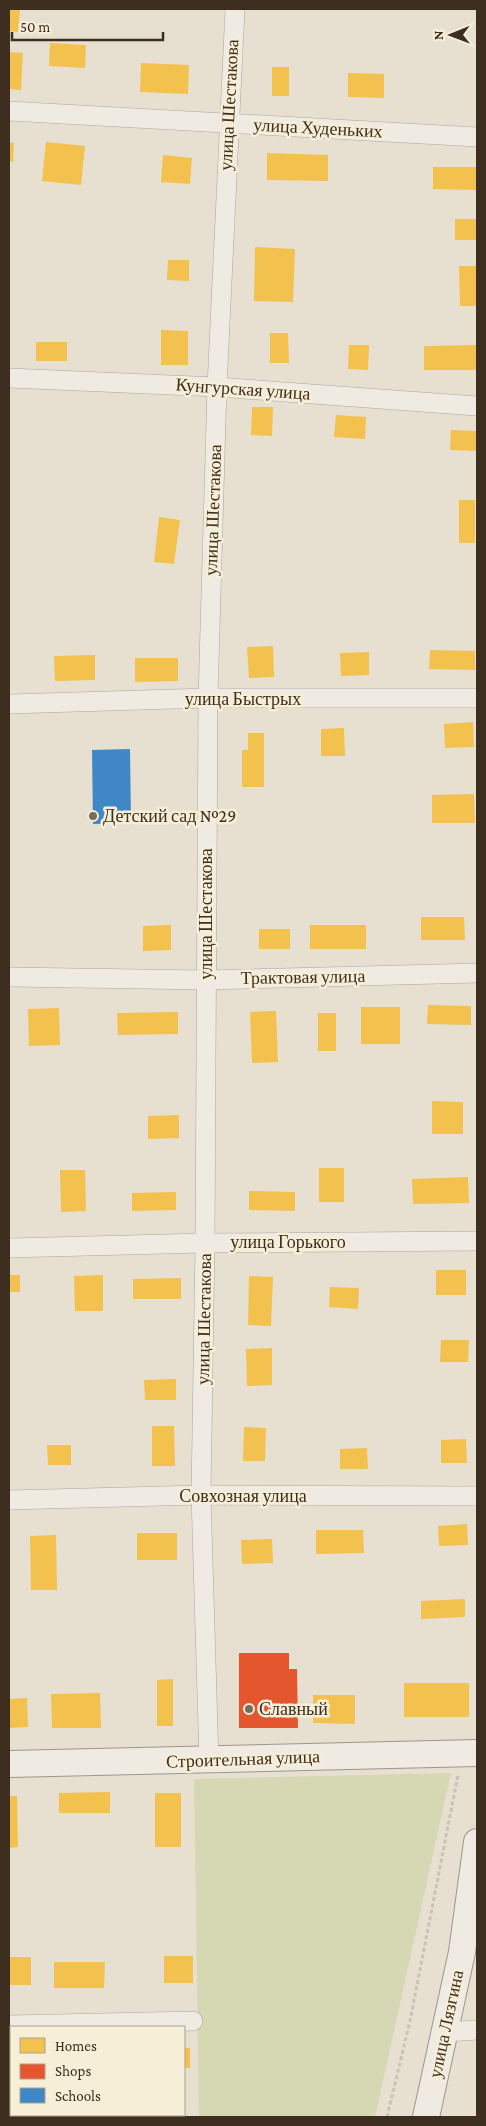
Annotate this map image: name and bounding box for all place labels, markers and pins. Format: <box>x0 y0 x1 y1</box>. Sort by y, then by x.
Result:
place label: Детский сад №29 <box>103 806 236 826</box>
marker: Детский сад №29 <box>87 810 99 822</box>
place label: Славный <box>259 1699 328 1719</box>
marker: Славный <box>243 1703 255 1715</box>

